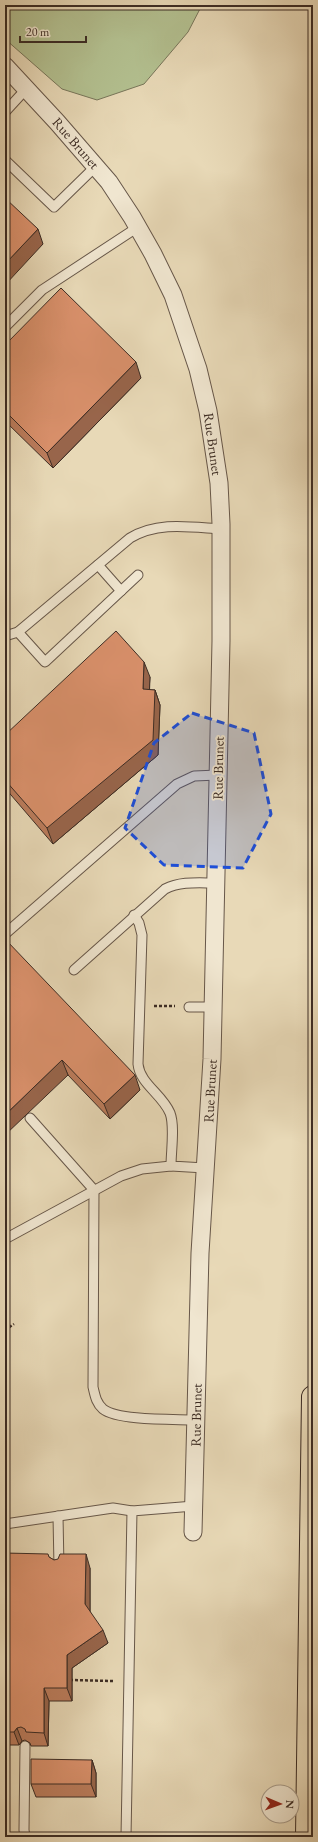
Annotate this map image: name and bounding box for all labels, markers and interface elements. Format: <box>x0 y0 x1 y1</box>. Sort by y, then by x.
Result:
scale bar <box>20 18 86 44</box>
text: 20 m <box>26 24 50 40</box>
street label: Rue Brunet <box>48 113 104 173</box>
street label: Rue Brunet <box>200 411 226 477</box>
street label: Rue Brunet <box>208 736 228 800</box>
street label: Rue Brunet <box>199 1058 221 1123</box>
street label: Rue Brunet <box>186 1383 206 1447</box>
north arrow <box>260 1784 300 1824</box>
text: N <box>283 1800 297 1809</box>

